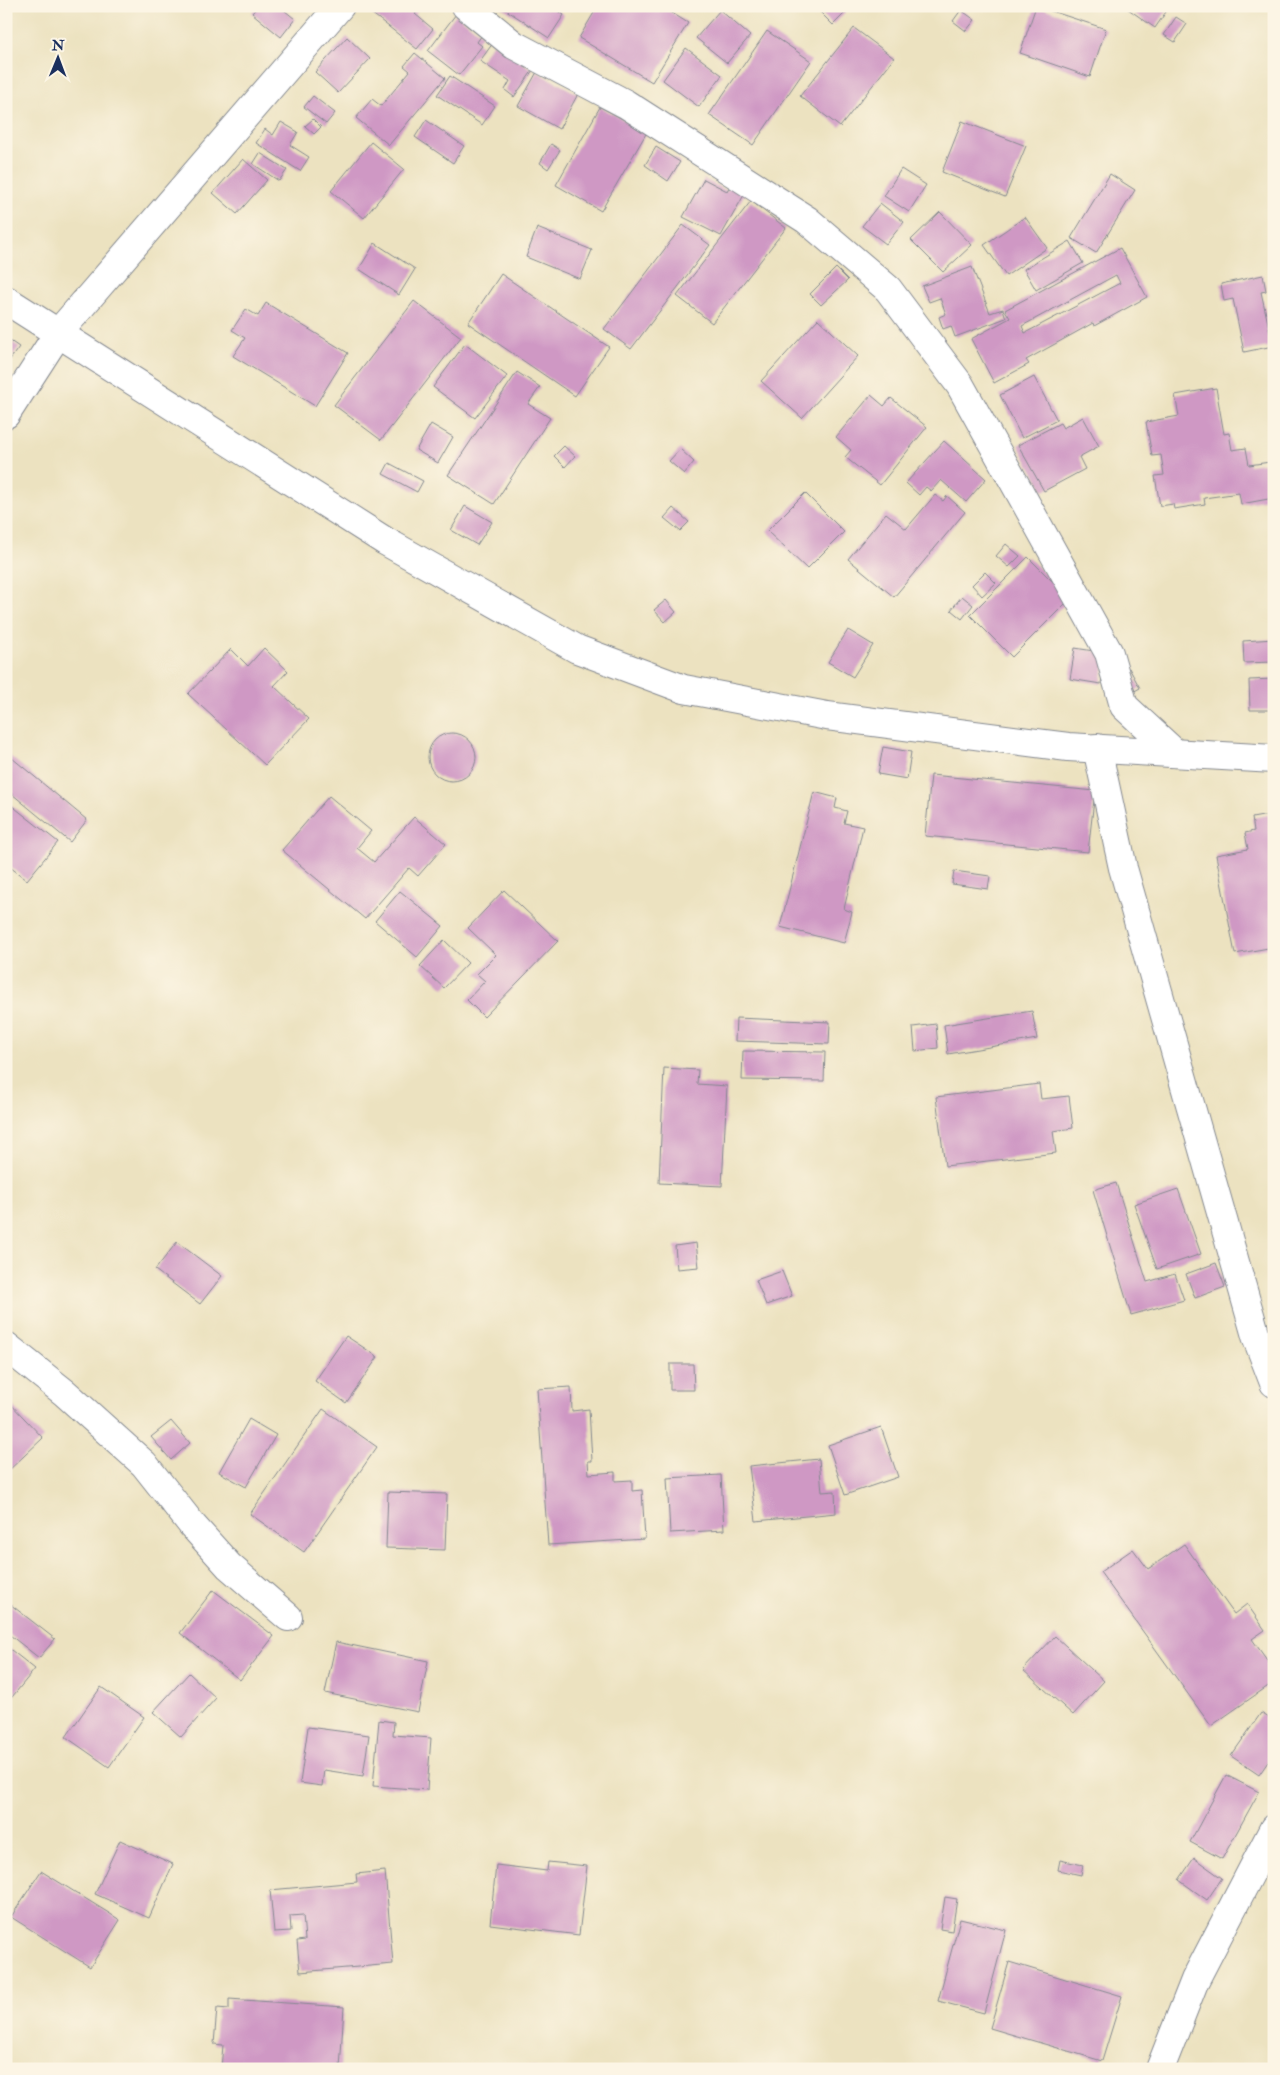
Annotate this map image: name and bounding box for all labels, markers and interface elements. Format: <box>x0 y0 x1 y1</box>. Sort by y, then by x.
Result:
north arrow <box>32 32 82 82</box>
text: N <box>51 37 65 54</box>

